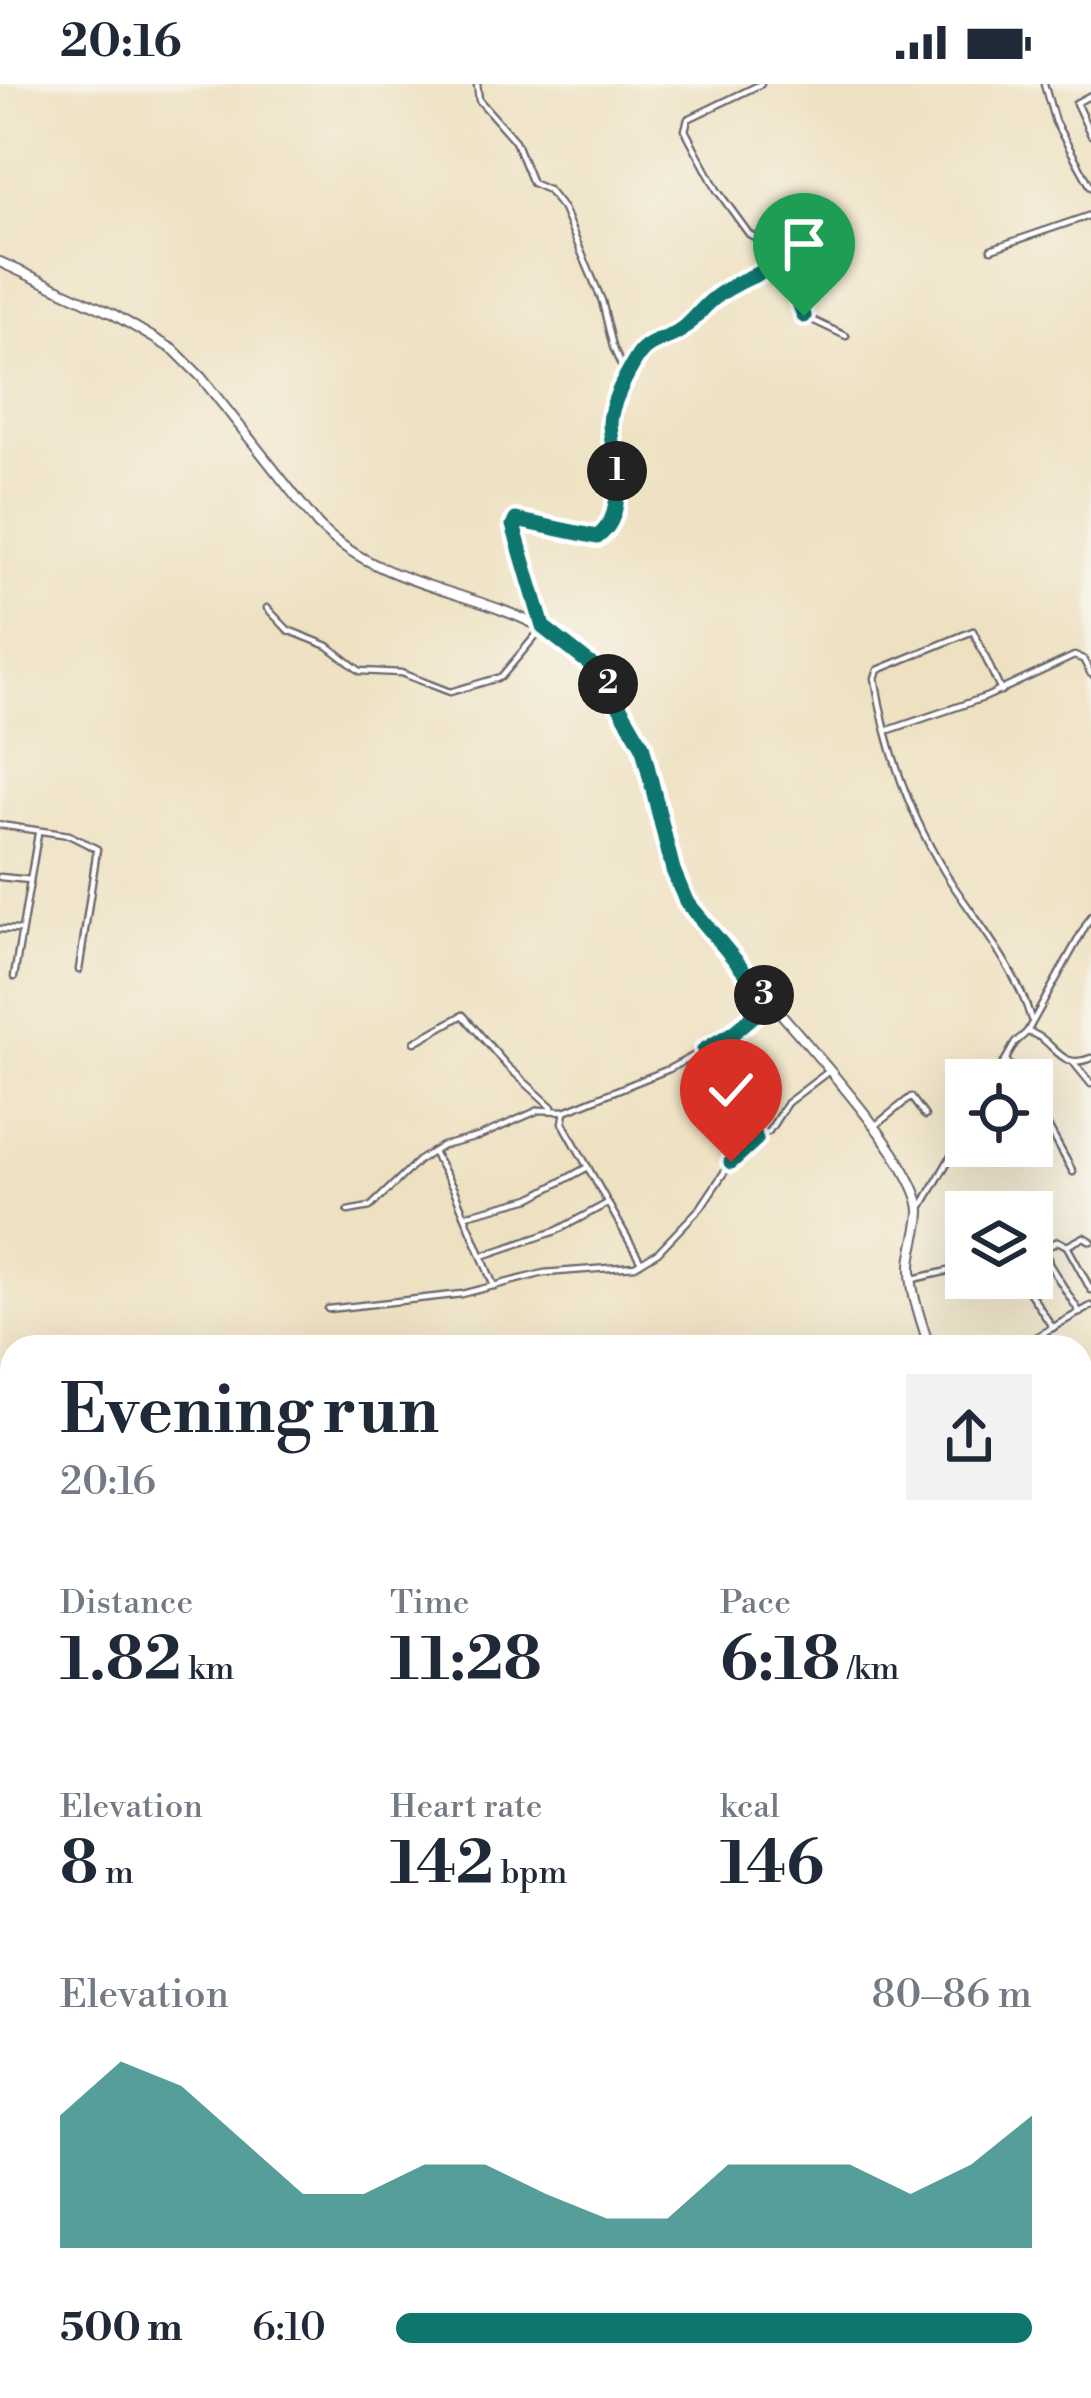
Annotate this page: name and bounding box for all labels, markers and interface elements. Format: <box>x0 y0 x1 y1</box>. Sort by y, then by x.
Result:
text: 20:16 <box>60 14 182 71</box>
pin <box>753 193 855 316</box>
icon: arrive <box>771 211 837 277</box>
pin: 1 <box>587 441 647 501</box>
text: 1 <box>609 450 625 491</box>
pin: 2 <box>578 654 638 714</box>
text: 2 <box>598 663 618 704</box>
pin: 3 <box>734 965 794 1025</box>
text: 3 <box>754 974 774 1015</box>
pin <box>680 1039 782 1162</box>
icon: check <box>698 1057 764 1123</box>
map controls <box>945 1059 1053 1299</box>
button: locate <box>945 1059 1053 1167</box>
button: layers <box>945 1191 1053 1299</box>
text: Evening run <box>60 1371 439 1454</box>
button: share <box>906 1374 1032 1500</box>
text: 20:16 <box>60 1458 156 1507</box>
text: Distance <box>60 1583 193 1624</box>
text: Time <box>390 1583 469 1624</box>
text: Pace <box>720 1583 791 1624</box>
text: 1.82 <box>60 1624 181 1699</box>
text: 11:28 <box>390 1624 542 1699</box>
text: 6:18 <box>720 1624 840 1699</box>
text: km <box>181 1649 234 1690</box>
text: /km <box>840 1649 900 1690</box>
text: Elevation <box>60 1787 203 1828</box>
text: Heart rate <box>390 1787 542 1828</box>
text: kcal <box>720 1787 780 1828</box>
text: 8 <box>60 1828 98 1903</box>
text: 142 <box>390 1828 494 1903</box>
text: 146 <box>720 1828 824 1903</box>
text: m <box>98 1853 134 1894</box>
text: bpm <box>494 1853 567 1894</box>
text: Elevation <box>60 1971 229 2020</box>
text: 80–86 m <box>872 1971 1032 2020</box>
text: 500 m <box>60 2304 183 2353</box>
text: 6:10 <box>252 2304 326 2353</box>

